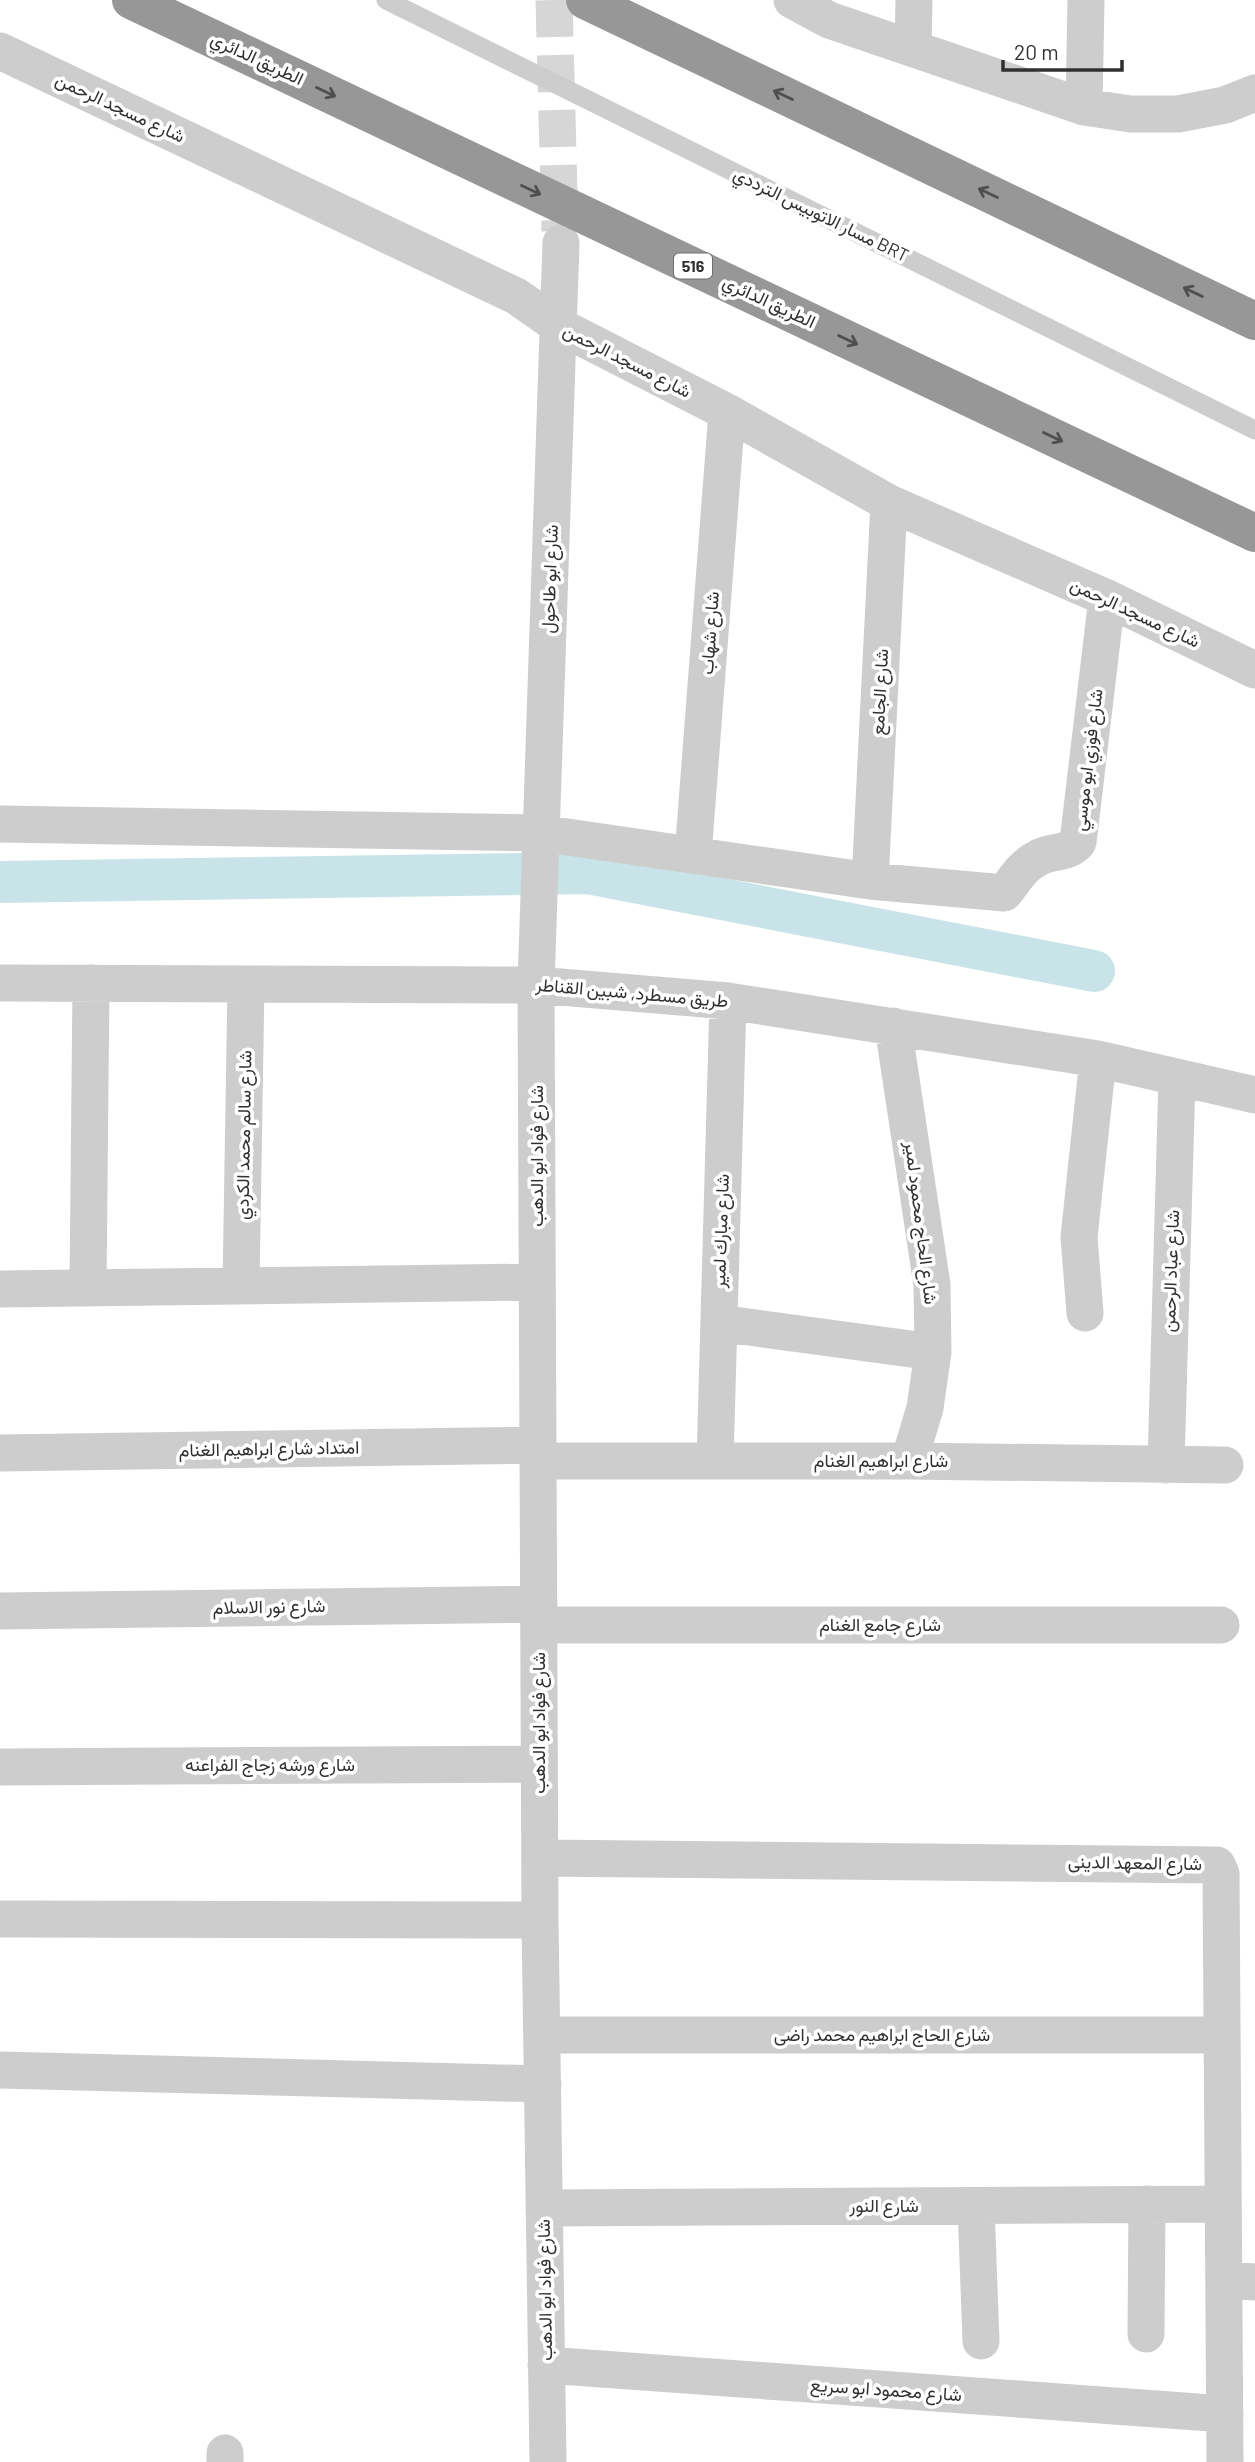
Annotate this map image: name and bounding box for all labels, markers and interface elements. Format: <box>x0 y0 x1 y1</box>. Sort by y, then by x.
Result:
street label: الطريق الدائري <box>205 27 307 94</box>
scale bar <box>1003 28 1122 72</box>
text: 20 m <box>1014 39 1059 64</box>
street label: شارع مسجد الرحمن <box>51 67 189 149</box>
one-way arrow <box>315 86 336 99</box>
one-way arrow <box>773 88 794 101</box>
street label: مسار الاتوبيس الترددي BRT <box>728 162 913 271</box>
one-way arrow <box>520 183 541 197</box>
one-way arrow <box>978 186 999 200</box>
road number: 516 <box>674 254 712 278</box>
street label: الطريق الدائري <box>717 270 819 337</box>
one-way arrow <box>1183 284 1204 298</box>
street label: شارع مسجد الرحمن <box>559 318 695 404</box>
one-way arrow <box>837 333 858 347</box>
one-way arrow <box>1042 431 1063 444</box>
street label: شارع ابو طاحول <box>536 524 564 634</box>
street label: شارع مسجد الرحمن <box>1066 572 1204 654</box>
street label: شارع شهاب <box>695 591 725 675</box>
street label: شارع الجامع <box>866 648 894 736</box>
street label: شارع فوزي ابو موسي <box>1067 688 1112 833</box>
street label: طريق مسطرد, شبين القناطر <box>534 973 729 1012</box>
street label: شارع سالم محمد الكردي <box>231 1050 260 1220</box>
street label: شارع فواد ابو الدهب <box>525 1085 549 1227</box>
street label: شارع الحاج محمود لمير <box>899 1139 943 1306</box>
street label: شارع مبارك لمير <box>707 1173 735 1290</box>
street label: شارع عباد الرحمن <box>1157 1209 1185 1333</box>
street label: امتداد شارع ابراهيم الغنام <box>179 1435 359 1463</box>
street label: شارع ابراهيم الغنام <box>814 1449 948 1473</box>
street label: شارع نور الاسلام <box>212 1594 326 1620</box>
street label: شارع جامع الغنام <box>819 1613 941 1637</box>
street label: شارع فواد ابو الدهب <box>527 1652 551 1794</box>
street label: شارع ورشه زجاج الفراعنه <box>185 1753 355 1777</box>
street label: شارع المعهد الدينى <box>1068 1850 1202 1876</box>
street label: شارع الحاج ابراهيم محمد راضى <box>774 2023 990 2047</box>
street label: شارع النور <box>848 2194 919 2218</box>
street label: شارع فواد ابو الدهب <box>532 2219 558 2361</box>
street label: شارع محمود ابو سريع <box>809 2373 963 2407</box>

